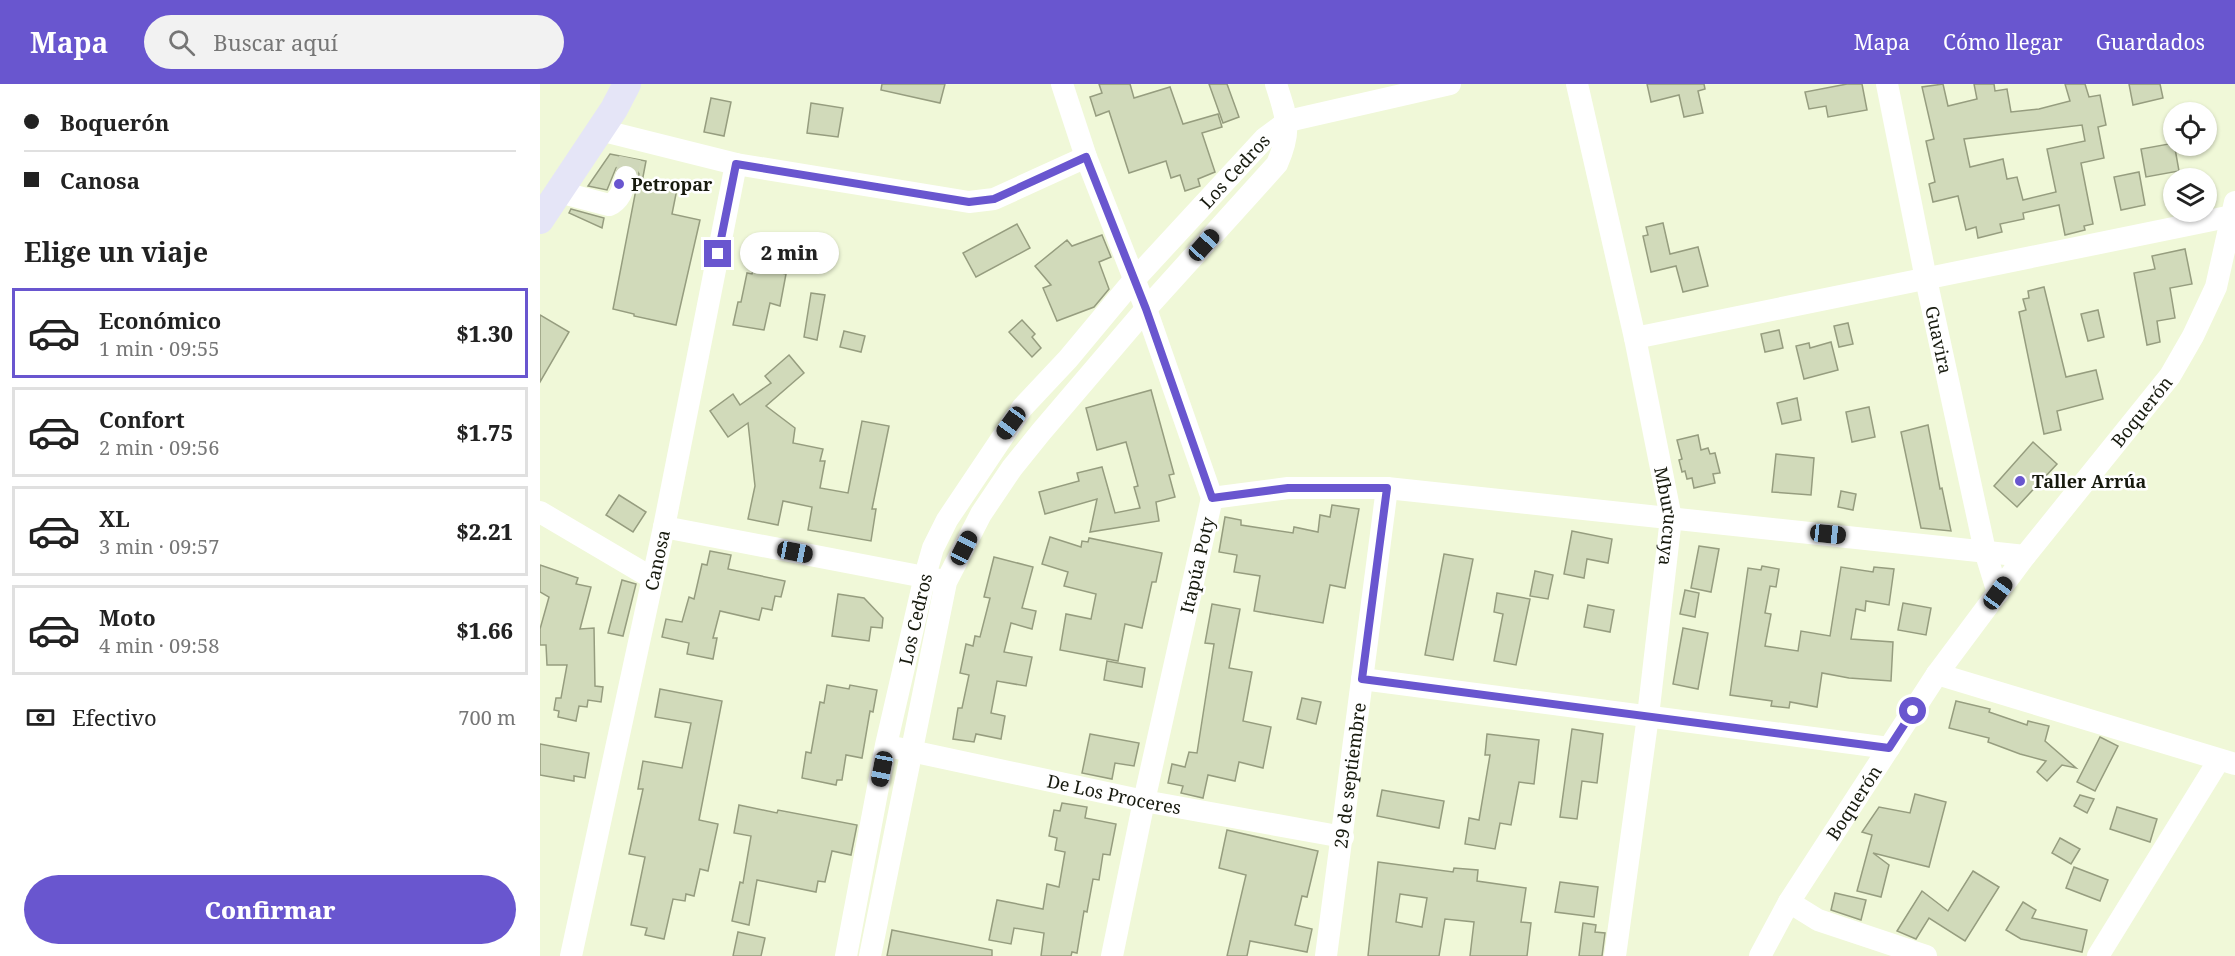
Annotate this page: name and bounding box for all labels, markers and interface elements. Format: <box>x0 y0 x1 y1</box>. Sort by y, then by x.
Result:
search box <box>144 15 564 69</box>
text: Mapa <box>30 23 108 61</box>
icon: search <box>165 26 198 59</box>
text: Buscar aquí <box>213 27 338 57</box>
text: Mapa <box>1854 28 1910 56</box>
text: Cómo llegar <box>1943 28 2063 56</box>
text: Guardados <box>2096 28 2205 56</box>
map controls <box>2163 102 2217 222</box>
button: locate <box>2163 102 2217 156</box>
text: Boquerón <box>60 107 170 137</box>
street label: Los Cedros <box>1194 129 1275 213</box>
text: Canosa <box>60 165 140 195</box>
button: layers <box>2163 168 2217 222</box>
place label: Petropar <box>631 172 713 196</box>
marker: Petropar <box>612 177 626 191</box>
car <box>1185 226 1223 264</box>
text: Elige un viaje <box>24 233 208 270</box>
callout: 2 min <box>739 233 838 275</box>
text: 2 min <box>761 239 818 266</box>
route end <box>704 240 731 267</box>
street label: Guavira <box>1920 304 1958 376</box>
text: Económico <box>99 305 221 335</box>
icon: car <box>27 306 81 360</box>
text: $1.30 <box>456 318 513 348</box>
text: 1 min · 09:55 <box>99 335 219 362</box>
street label: Boquerón <box>2106 371 2178 452</box>
car <box>993 403 1029 443</box>
text: Confort <box>99 404 185 434</box>
icon: car <box>27 405 81 459</box>
text: $1.75 <box>456 417 513 447</box>
text: 2 min · 09:56 <box>99 434 219 461</box>
street label: Mburucuya <box>1649 465 1683 567</box>
place label: Taller Arrúa <box>2032 469 2146 493</box>
marker: Taller Arrúa <box>2013 474 2027 488</box>
text: XL <box>99 503 130 533</box>
icon: car <box>27 504 81 558</box>
street label: Itapúa Poty <box>1174 514 1220 616</box>
text: $2.21 <box>456 516 513 546</box>
car <box>1809 523 1847 545</box>
street label: Canosa <box>639 528 675 593</box>
car <box>948 528 980 568</box>
text: 3 min · 09:57 <box>99 533 219 560</box>
car <box>776 540 814 564</box>
street label: Los Cedros <box>893 571 937 667</box>
car <box>1980 573 2016 613</box>
text: Moto <box>99 602 156 632</box>
icon: car <box>27 603 81 657</box>
text: $1.66 <box>456 615 513 645</box>
text: 4 min · 09:58 <box>99 632 219 659</box>
route start <box>1899 697 1926 724</box>
icon: cash <box>24 701 57 734</box>
street label: 29 de septiembre <box>1328 701 1371 850</box>
text: Efectivo <box>72 702 157 732</box>
text: 700 m <box>458 704 516 731</box>
car <box>870 750 894 788</box>
street label: Boquerón <box>1820 760 1887 845</box>
street label: De Los Proceres <box>1045 769 1183 819</box>
button: Confirmar <box>24 875 516 944</box>

